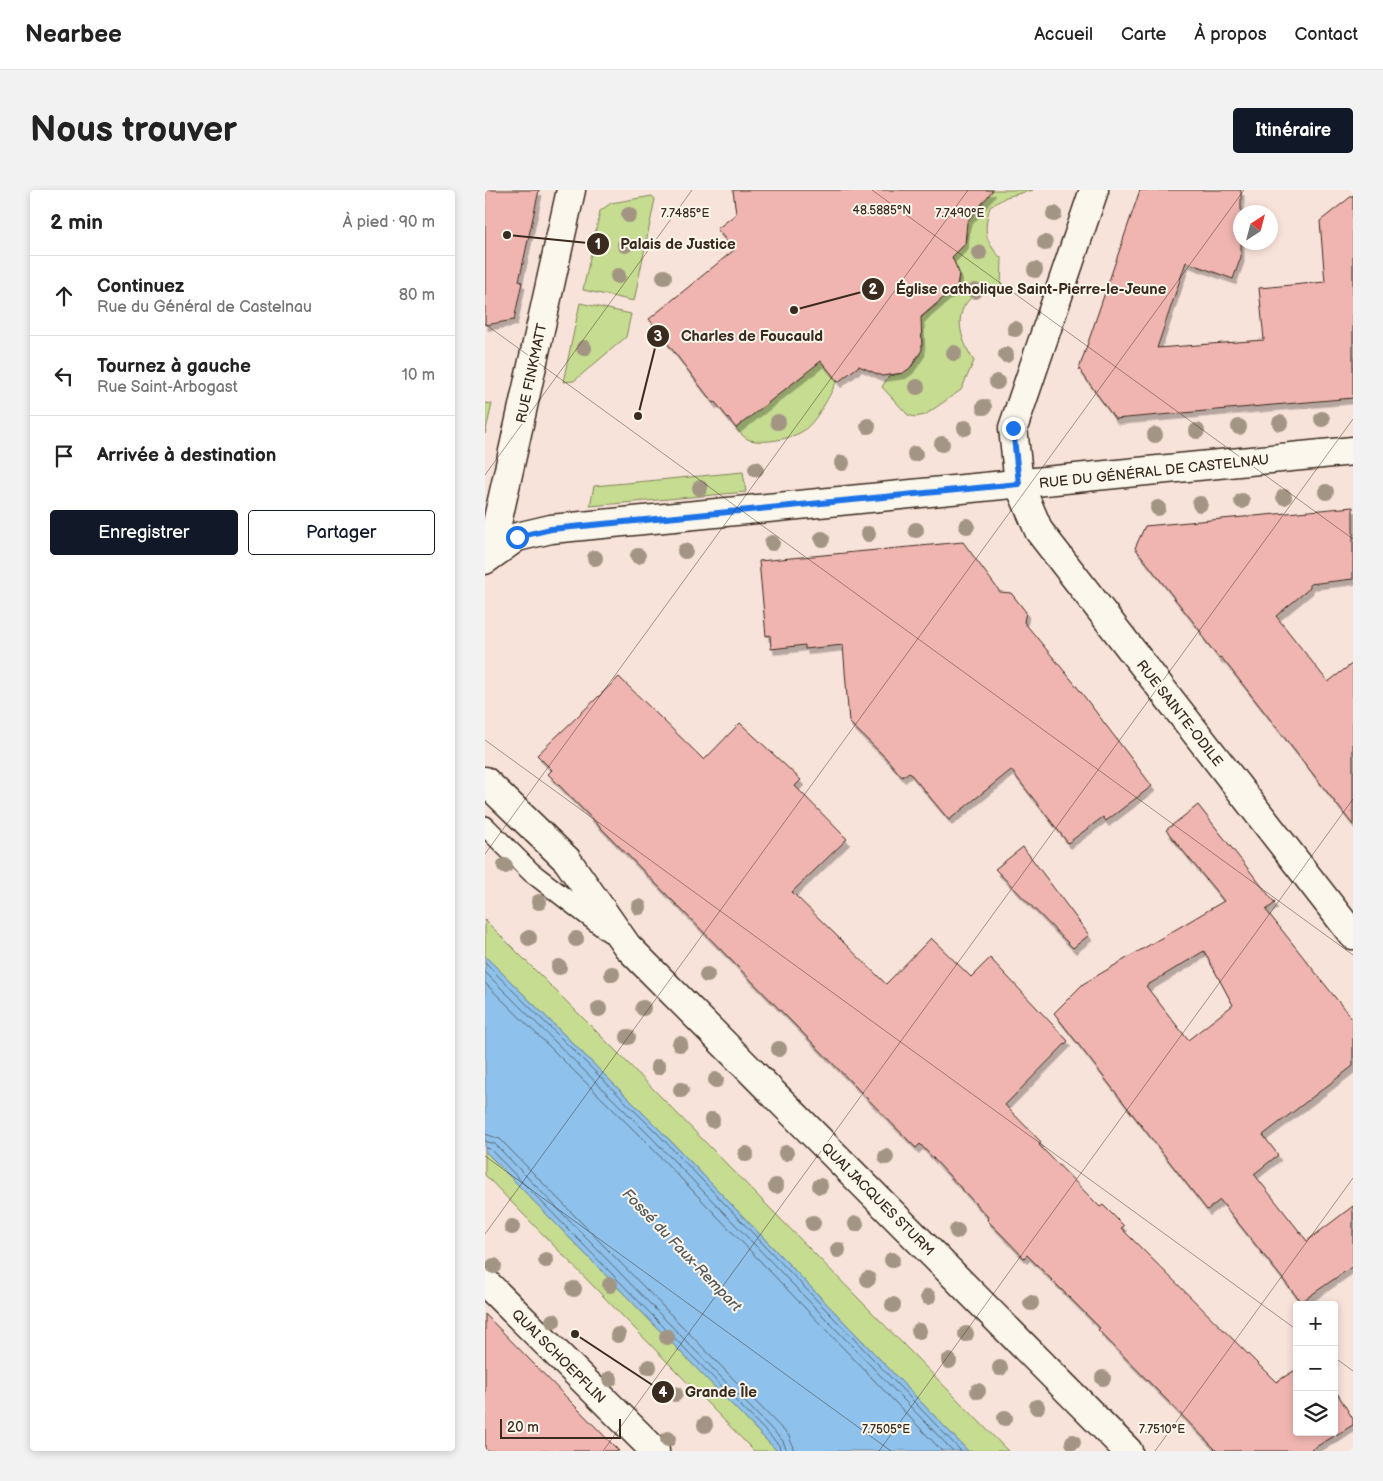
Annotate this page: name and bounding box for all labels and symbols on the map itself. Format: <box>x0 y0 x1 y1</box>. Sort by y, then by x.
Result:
text: 48.5885°N <box>853 203 911 218</box>
north arrow <box>1233 205 1278 250</box>
text: 7.7485°E <box>661 206 709 221</box>
text: 7.7490°E <box>936 206 985 221</box>
callout: Palais de Justice <box>585 229 746 259</box>
text: 1 <box>595 235 601 254</box>
text: Palais de Justice <box>620 235 736 254</box>
callout: Église catholique Saint-Pierre-le-Jeune <box>861 274 1176 304</box>
text: Église catholique Saint-Pierre-le-Jeune <box>896 279 1167 299</box>
text: 2 <box>869 280 878 299</box>
street label: RUE FINKMATT <box>513 321 550 425</box>
callout: Charles de Foucauld <box>646 321 833 351</box>
text: 3 <box>654 327 663 346</box>
text: Charles de Foucauld <box>681 327 823 346</box>
route end <box>1002 417 1025 440</box>
street label: RUE DU GÉNÉRAL DE CASTELNAU <box>1038 450 1270 492</box>
route start <box>506 526 529 549</box>
street label: RUE SAINTE-ODILE <box>1133 657 1226 770</box>
street label: QUAI JACQUES STURM <box>818 1139 938 1259</box>
water label: Fossé du Faux-Rempart <box>618 1185 746 1316</box>
street label: QUAI SCHOEPFLIN <box>508 1306 609 1407</box>
callout: Grande Île <box>651 1377 767 1407</box>
text: Grande Île <box>685 1382 757 1402</box>
text: 4 <box>659 1383 668 1402</box>
scale bar <box>500 1416 621 1439</box>
text: 7.7505°E <box>862 1422 910 1437</box>
text: 7.7510°E <box>1139 1422 1185 1437</box>

